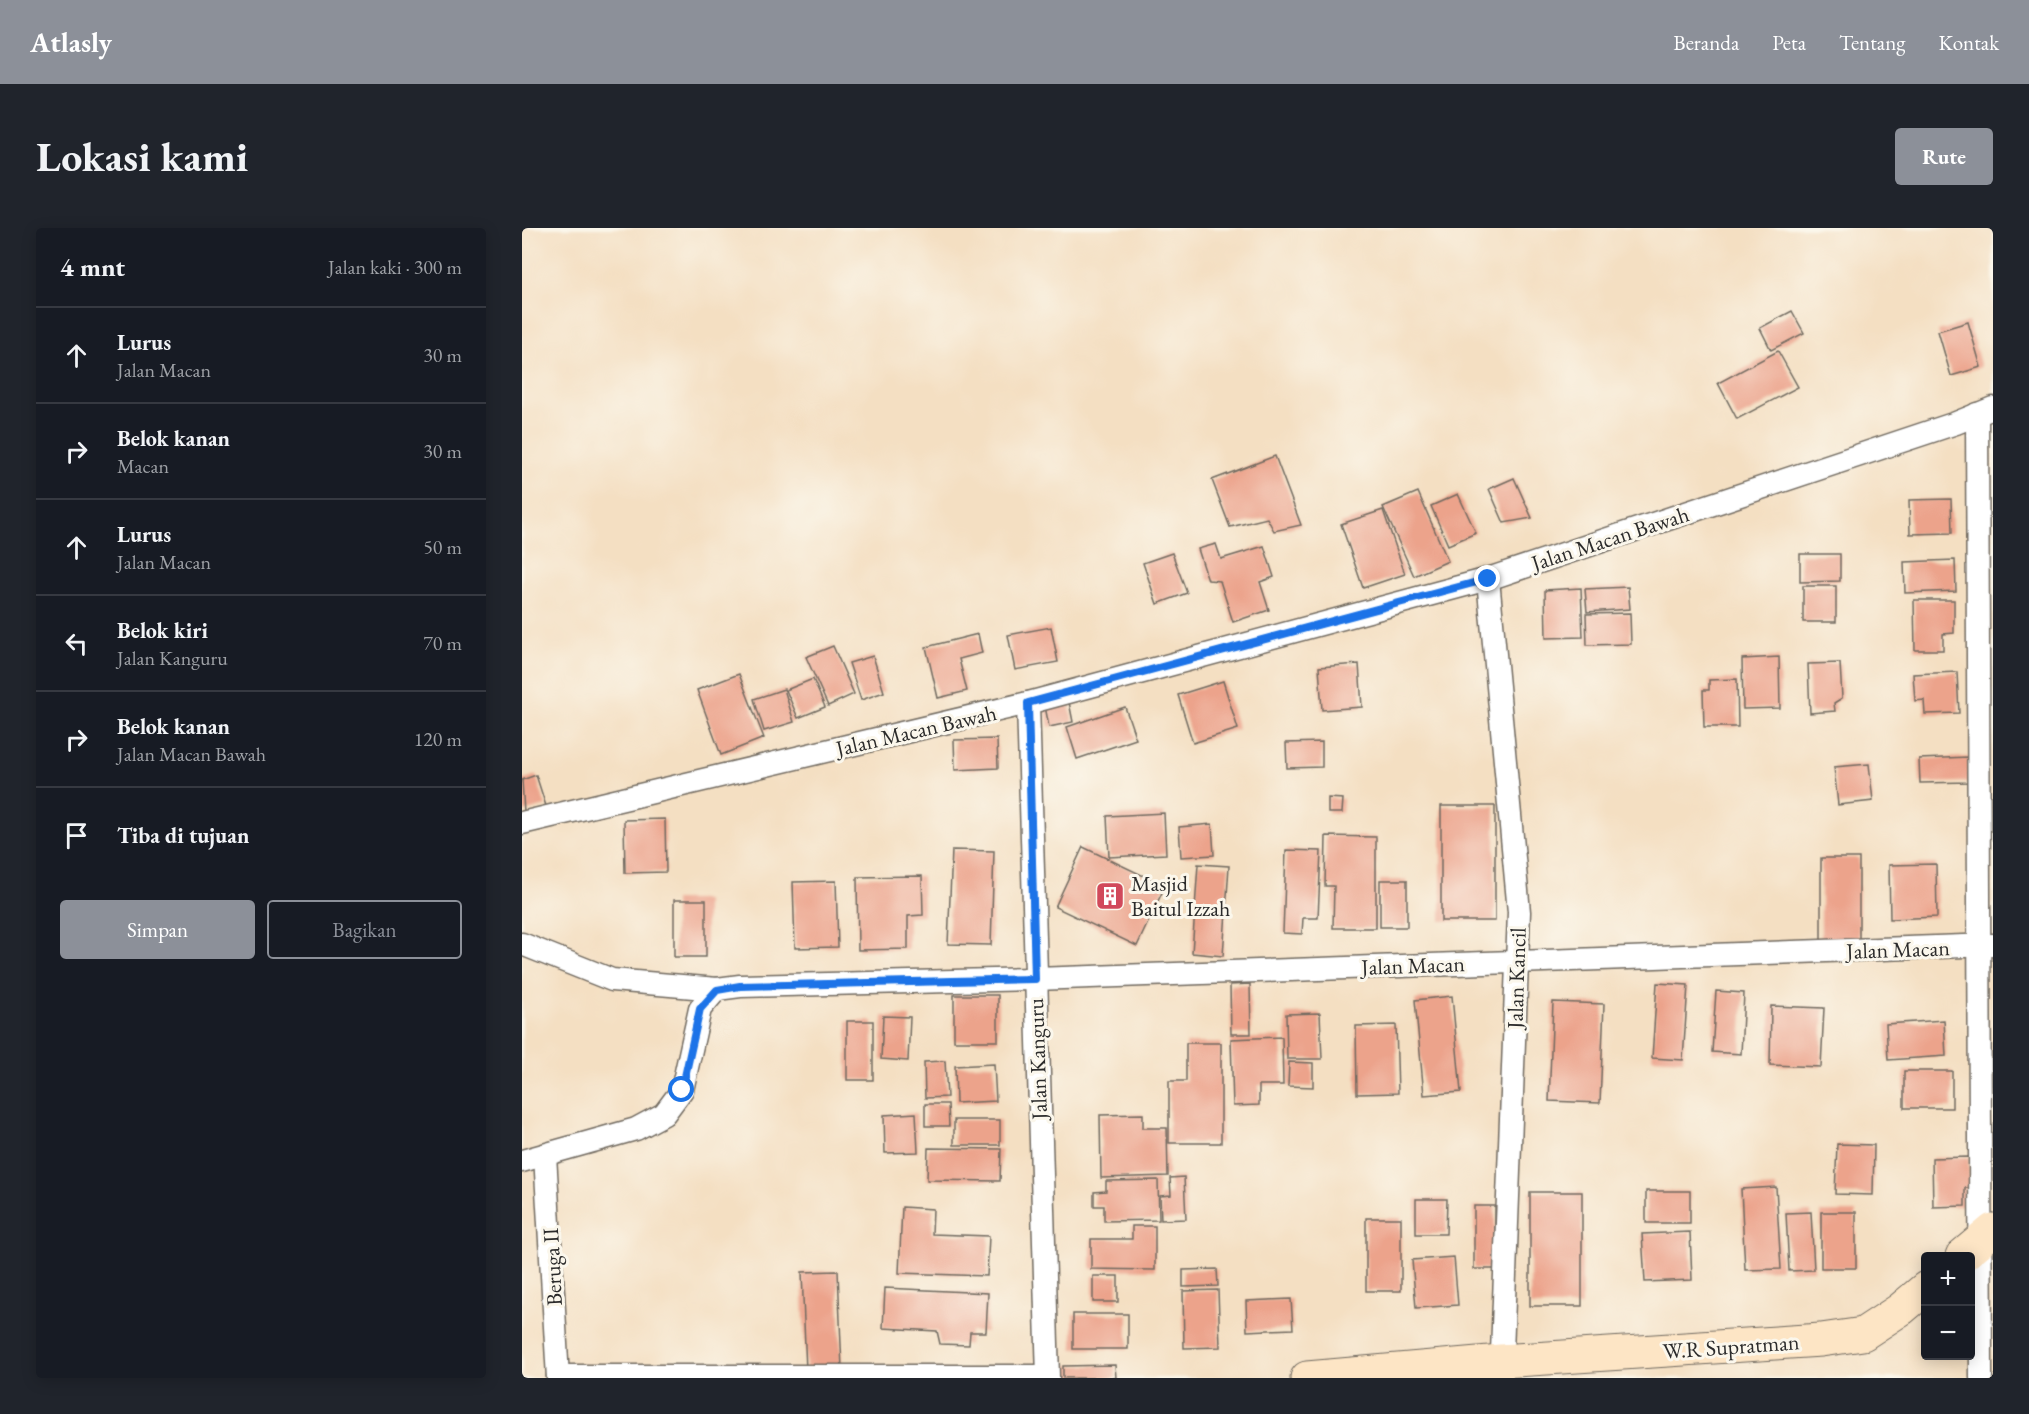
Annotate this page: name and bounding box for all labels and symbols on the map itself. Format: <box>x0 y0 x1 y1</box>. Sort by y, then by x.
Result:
street label: Jalan Macan Bawah <box>1526 499 1693 578</box>
route end <box>1474 565 1500 591</box>
street label: Jalan Macan Bawah <box>831 698 999 764</box>
place label: Masjid Baitul Izzah <box>1131 869 1230 923</box>
building icon: Masjid Baitul Izzah <box>1094 880 1126 912</box>
street label: Jalan Kancil <box>1500 927 1533 1031</box>
street label: Jalan Macan <box>1844 933 1951 966</box>
street label: Jalan Macan <box>1359 949 1466 982</box>
street label: Jalan Kanguru <box>1021 997 1054 1122</box>
route start <box>668 1076 694 1102</box>
street label: Beruga II <box>536 1227 569 1307</box>
street label: W.R Supratman <box>1662 1327 1801 1366</box>

